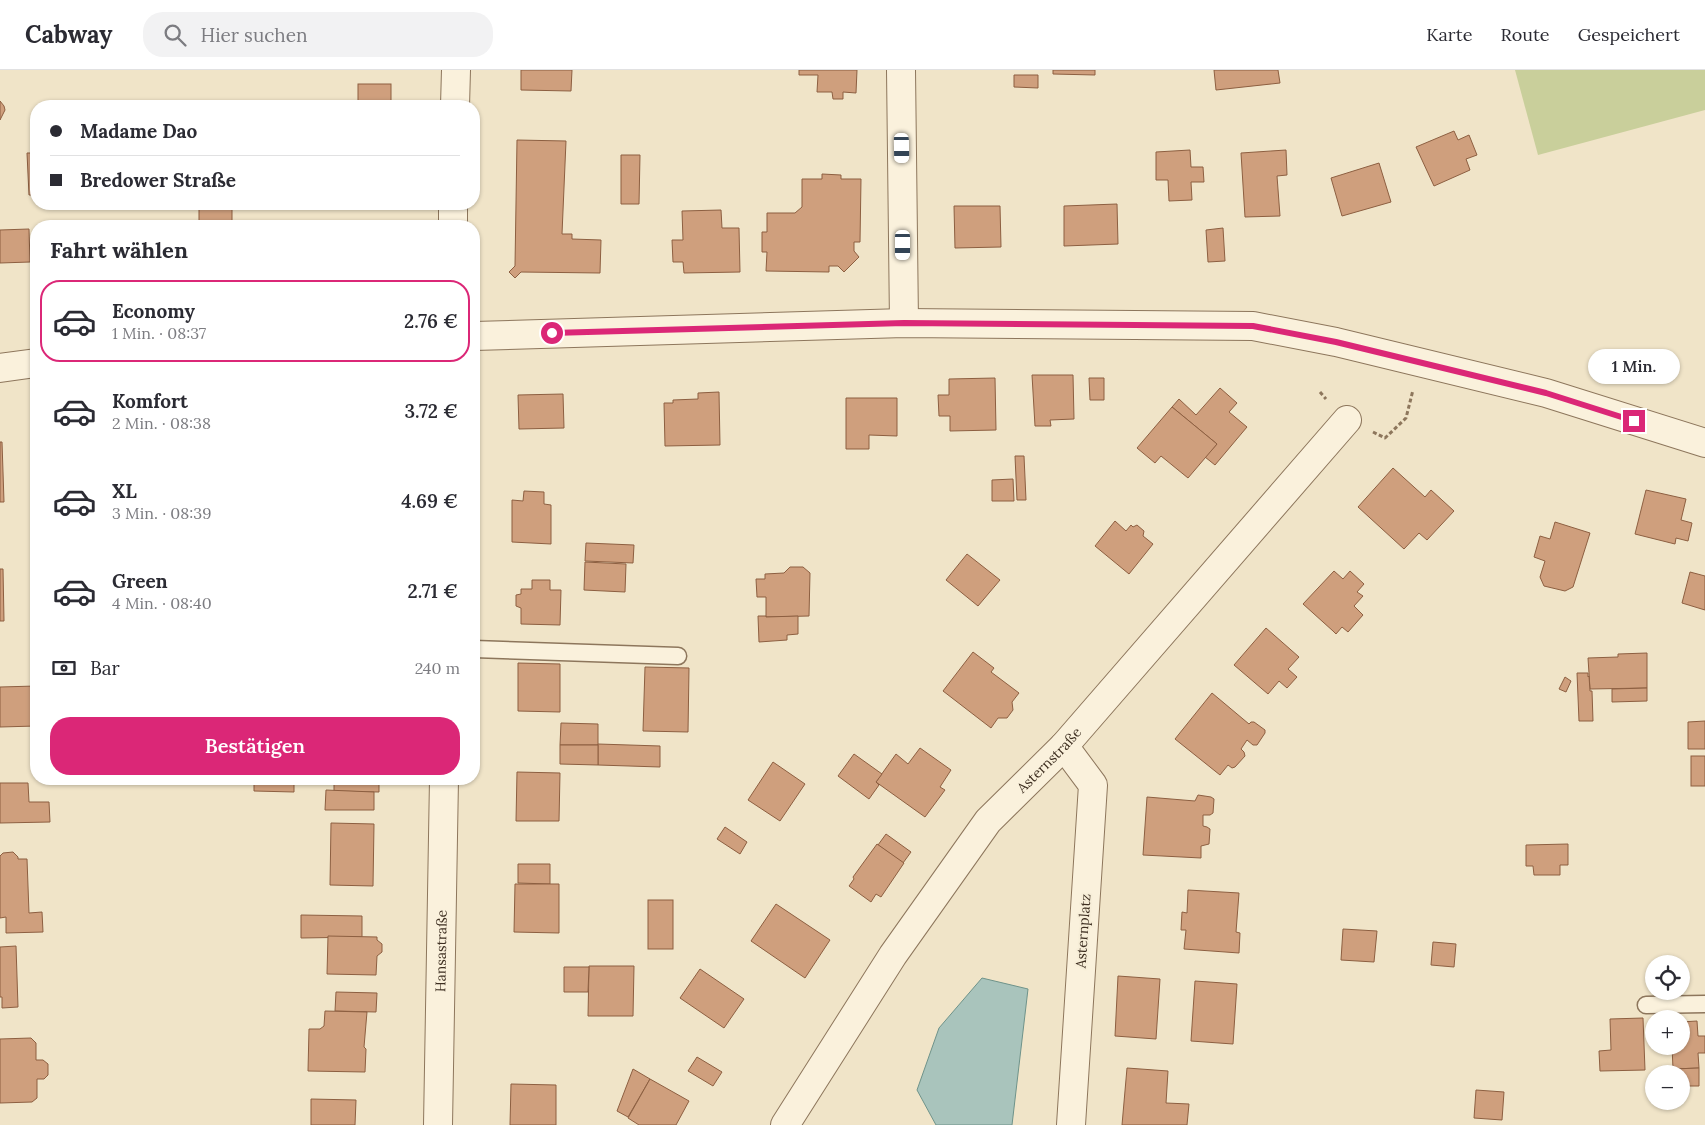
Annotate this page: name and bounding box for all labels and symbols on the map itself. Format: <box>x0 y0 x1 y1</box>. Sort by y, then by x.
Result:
car <box>894 133 909 163</box>
car <box>895 230 910 260</box>
route start <box>541 322 563 344</box>
callout: 1 Min. <box>1588 348 1680 384</box>
route end <box>1623 410 1645 432</box>
street label: Asternstraße <box>1012 723 1086 797</box>
street label: Asternplatz <box>1071 893 1095 970</box>
street label: Hansastraße <box>431 909 451 992</box>

